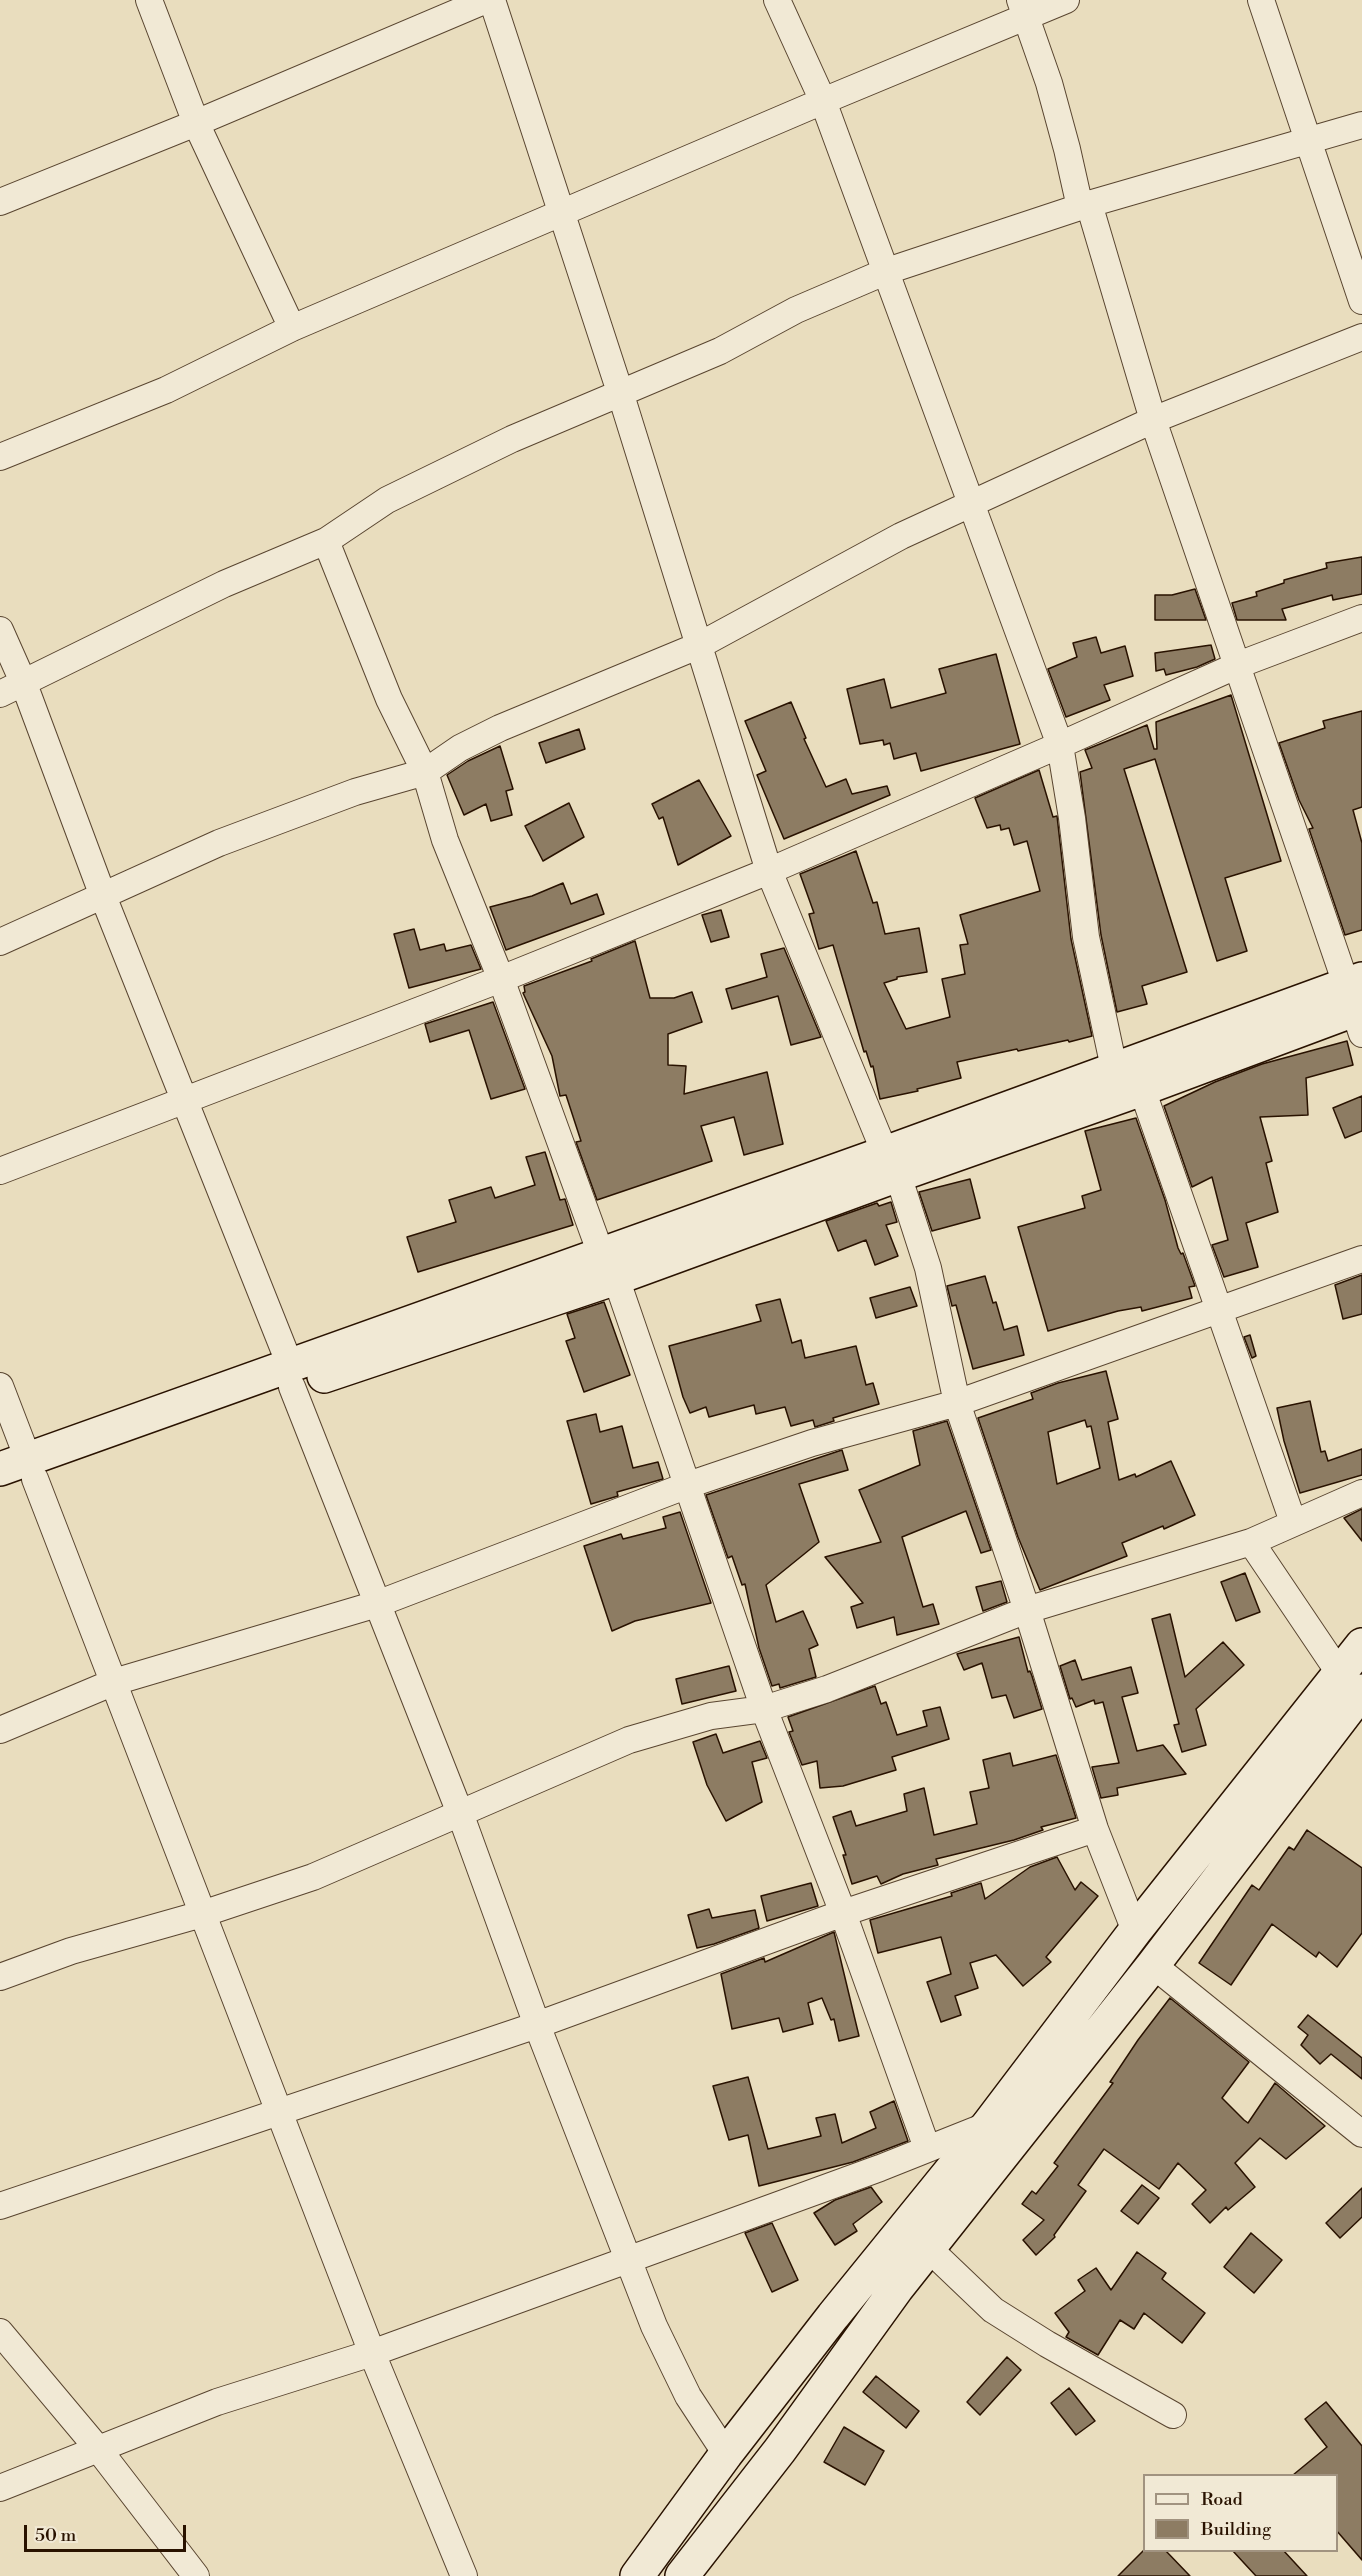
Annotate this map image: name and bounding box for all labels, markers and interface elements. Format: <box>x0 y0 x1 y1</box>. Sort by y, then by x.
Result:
legend <box>1143 2474 1338 2552</box>
text: Road <box>1201 2488 1243 2511</box>
scale bar <box>27 2513 189 2551</box>
text: Building <box>1201 2518 1271 2541</box>
text: 50 m <box>35 2524 76 2547</box>

